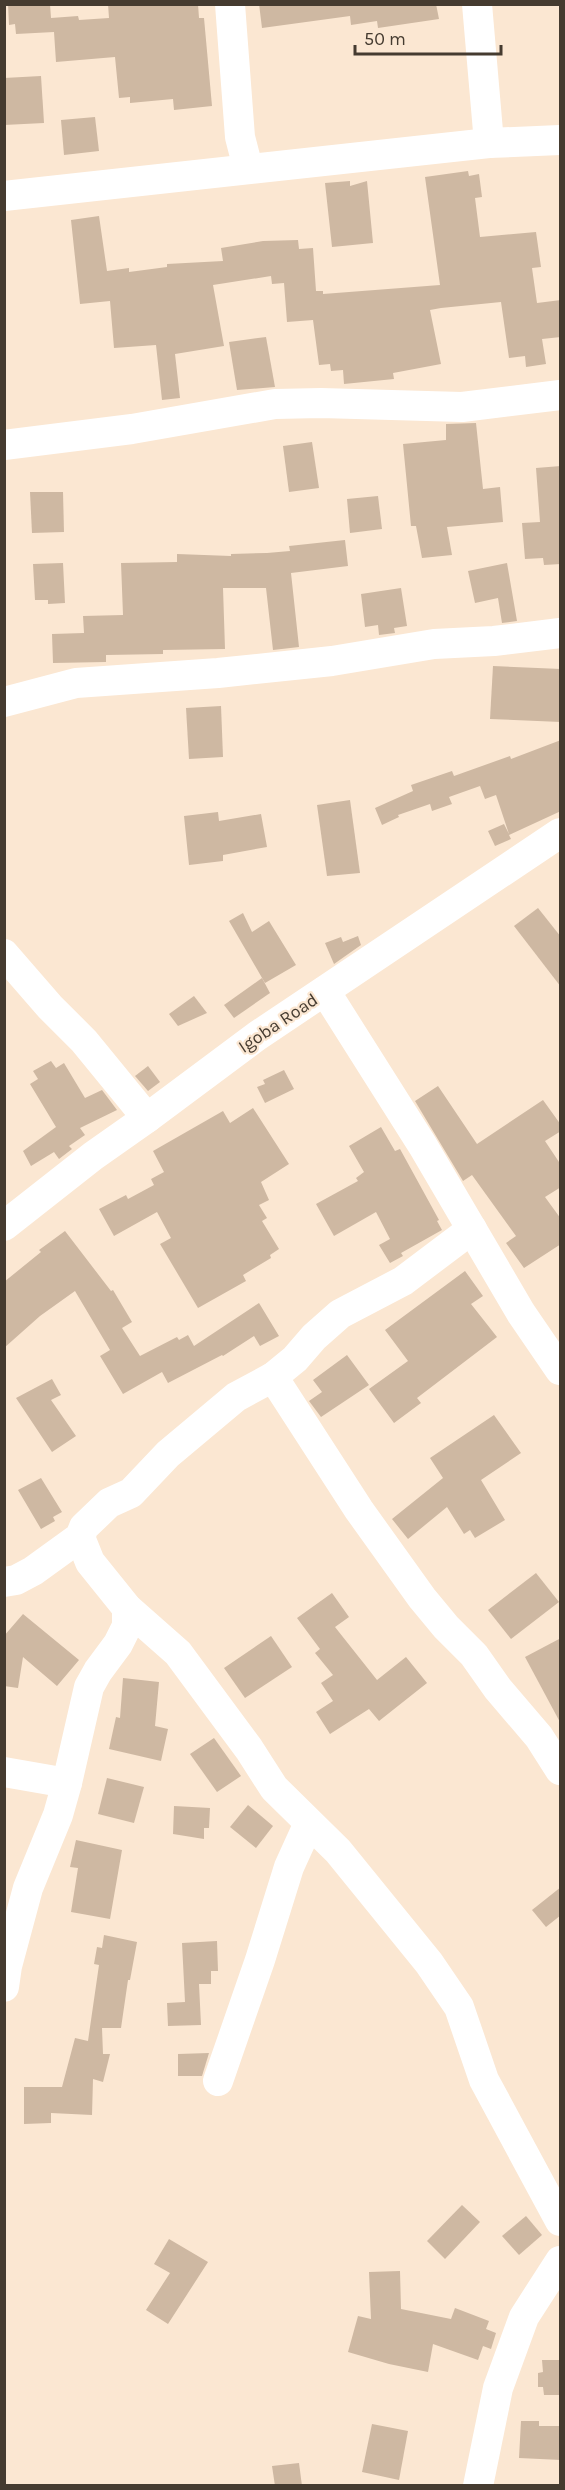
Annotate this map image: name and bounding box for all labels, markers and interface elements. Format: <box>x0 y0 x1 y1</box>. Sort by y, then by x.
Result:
scale bar <box>355 18 500 56</box>
text: 50 m <box>364 28 406 50</box>
street label: Igoba Road <box>234 988 322 1058</box>

